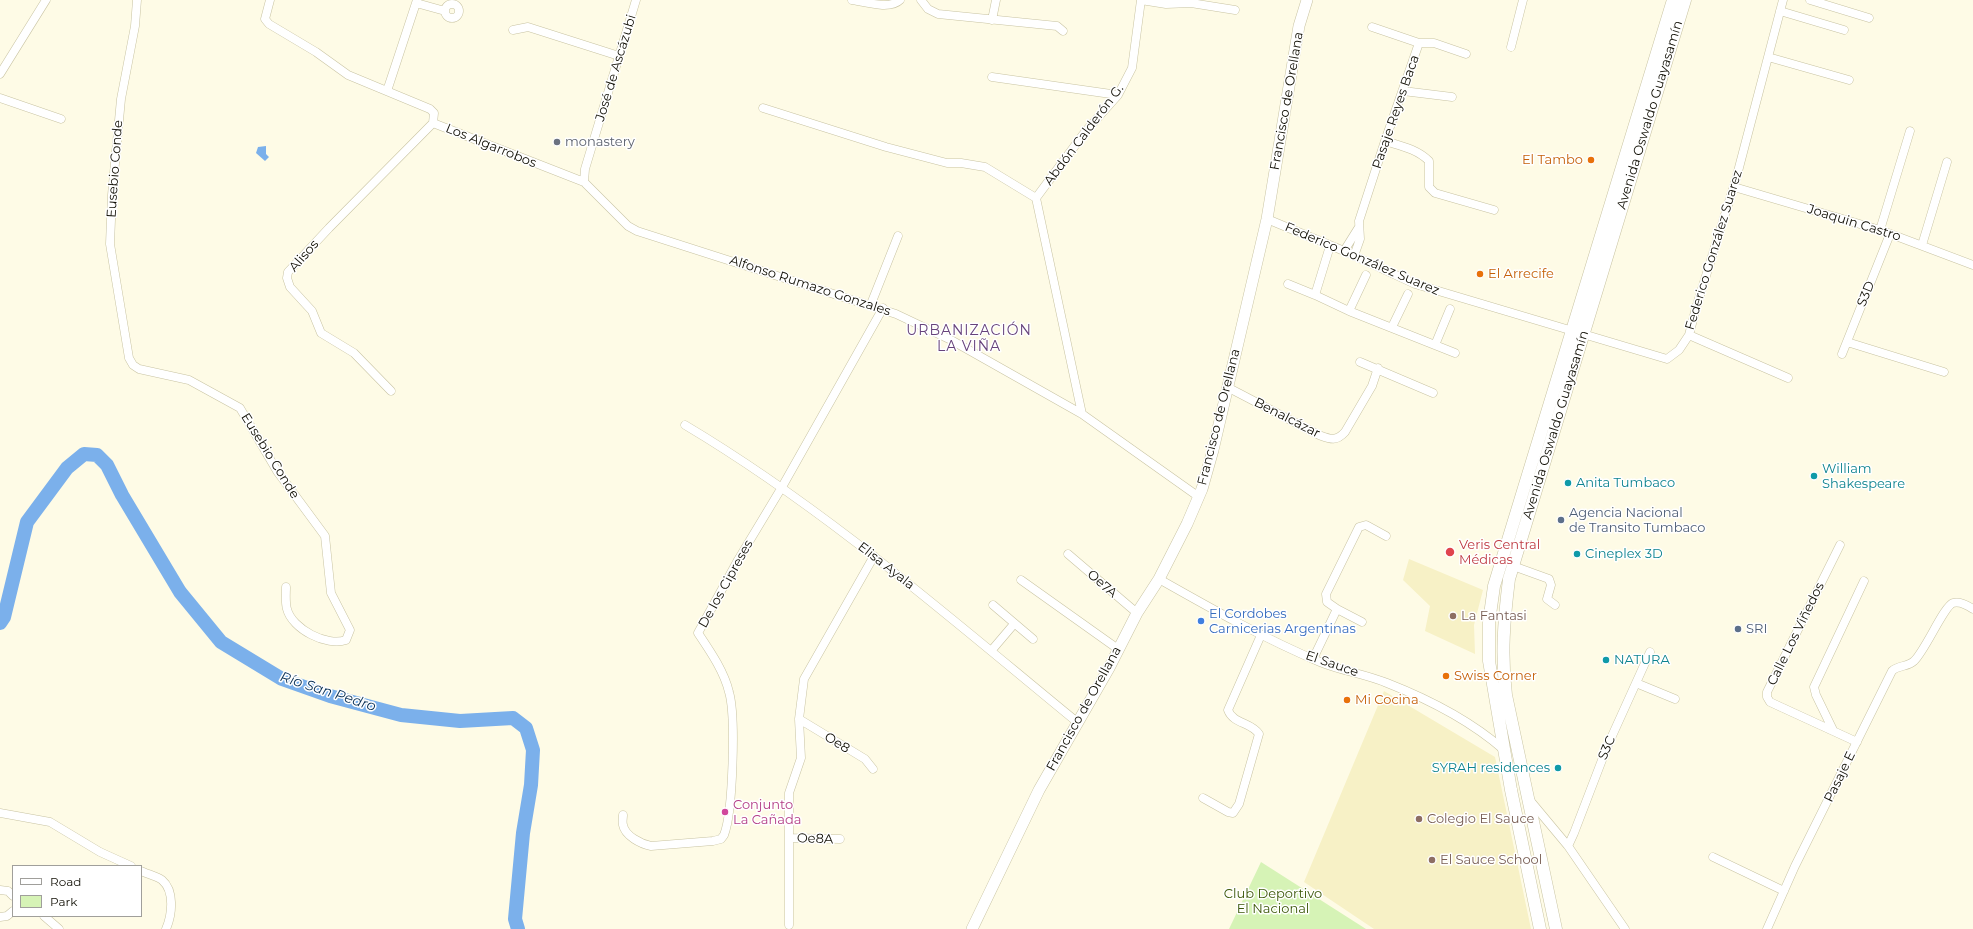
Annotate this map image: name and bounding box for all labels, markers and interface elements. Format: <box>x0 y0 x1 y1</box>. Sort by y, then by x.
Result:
street label: José de Ascázubi <box>592 13 640 123</box>
street label: Avenida Oswaldo Guayasamín <box>1614 19 1686 211</box>
street label: Francisco de Orellana <box>1267 31 1307 171</box>
street label: Pasaje Reyes Baca <box>1369 53 1423 171</box>
street label: Abdón Calderón G. <box>1041 81 1127 189</box>
street label: Eusebio Conde <box>104 120 126 218</box>
street label: Los Algarrobos <box>443 121 539 171</box>
place label: monastery <box>565 134 635 150</box>
marker: monastery <box>552 137 562 147</box>
place label: El Tambo <box>1522 152 1583 168</box>
marker: El Tambo <box>1586 155 1596 165</box>
street label: Federico González Suarez <box>1682 168 1746 332</box>
street label: Joaquin Castro <box>1805 201 1903 245</box>
street label: Federico González Suarez <box>1282 219 1442 299</box>
street label: Alisos <box>286 237 322 275</box>
street label: Alfonso Rumazo Gonzales <box>727 253 893 319</box>
place label: El Arrecife <box>1488 266 1554 282</box>
marker: El Arrecife <box>1475 269 1485 279</box>
street label: S3D <box>1854 279 1878 309</box>
district label: URBANIZACIÓN LA VIÑA <box>906 323 1032 356</box>
street label: Avenida Oswaldo Guayasamín <box>1520 329 1592 521</box>
street label: Francisco de Orellana <box>1194 347 1244 487</box>
street label: Benalcázar <box>1251 395 1323 441</box>
street label: Eusebio Conde <box>237 410 303 502</box>
place label: William Shakespeare <box>1822 461 1905 492</box>
marker: William Shakespeare <box>1809 471 1819 481</box>
place label: Anita Tumbaco <box>1576 475 1675 491</box>
marker: Anita Tumbaco <box>1563 478 1573 488</box>
place label: Agencia Nacional de Transito Tumbaco <box>1569 505 1705 536</box>
marker: Agencia Nacional de Transito Tumbaco <box>1556 515 1566 525</box>
street label: De los Cipreses <box>695 537 757 631</box>
place label: Veris Central Médicas <box>1459 537 1540 568</box>
street label: Elisa Ayala <box>854 539 918 593</box>
marker: Veris Central Médicas <box>1444 546 1456 558</box>
place label: Cineplex 3D <box>1585 546 1663 562</box>
marker: Cineplex 3D <box>1572 549 1582 559</box>
street label: Oe7A <box>1084 567 1120 601</box>
street label: Calle Los Viñedos <box>1764 580 1828 688</box>
place label: El Cordobes Carnicerias Argentinas <box>1209 606 1356 637</box>
place label: La Fantasi <box>1461 608 1527 624</box>
marker: La Fantasi <box>1448 611 1458 621</box>
marker: El Cordobes Carnicerias Argentinas <box>1196 616 1206 626</box>
place label: SRI <box>1746 621 1767 637</box>
marker: SRI <box>1733 624 1743 634</box>
street label: Francisco de Orellana <box>1043 644 1125 774</box>
street label: El Sauce <box>1303 648 1361 680</box>
place label: NATURA <box>1614 652 1670 668</box>
marker: NATURA <box>1601 655 1611 665</box>
place label: Swiss Corner <box>1454 668 1537 684</box>
water label: Río San Pedro <box>278 669 378 715</box>
marker: Swiss Corner <box>1441 671 1451 681</box>
place label: Mi Cocina <box>1355 692 1419 708</box>
marker: Mi Cocina <box>1342 695 1352 705</box>
street label: Oe8 <box>821 729 853 757</box>
street label: S3C <box>1595 734 1619 762</box>
street label: Pasaje E <box>1821 749 1859 805</box>
place label: SYRAH residences <box>1432 760 1550 776</box>
marker: SYRAH residences <box>1553 763 1563 773</box>
place label: Conjunto La Cañada <box>733 797 801 828</box>
marker: Conjunto La Cañada <box>720 807 730 817</box>
place label: Colegio El Sauce <box>1427 811 1534 827</box>
marker: Colegio El Sauce <box>1414 814 1424 824</box>
street label: Oe8A <box>797 831 833 847</box>
place label: El Sauce School <box>1440 852 1542 868</box>
marker: El Sauce School <box>1427 855 1437 865</box>
legend <box>12 865 142 917</box>
text: Road <box>50 874 81 889</box>
park label: Club Deportivo El Nacional <box>1224 886 1322 917</box>
text: Park <box>50 894 77 909</box>

